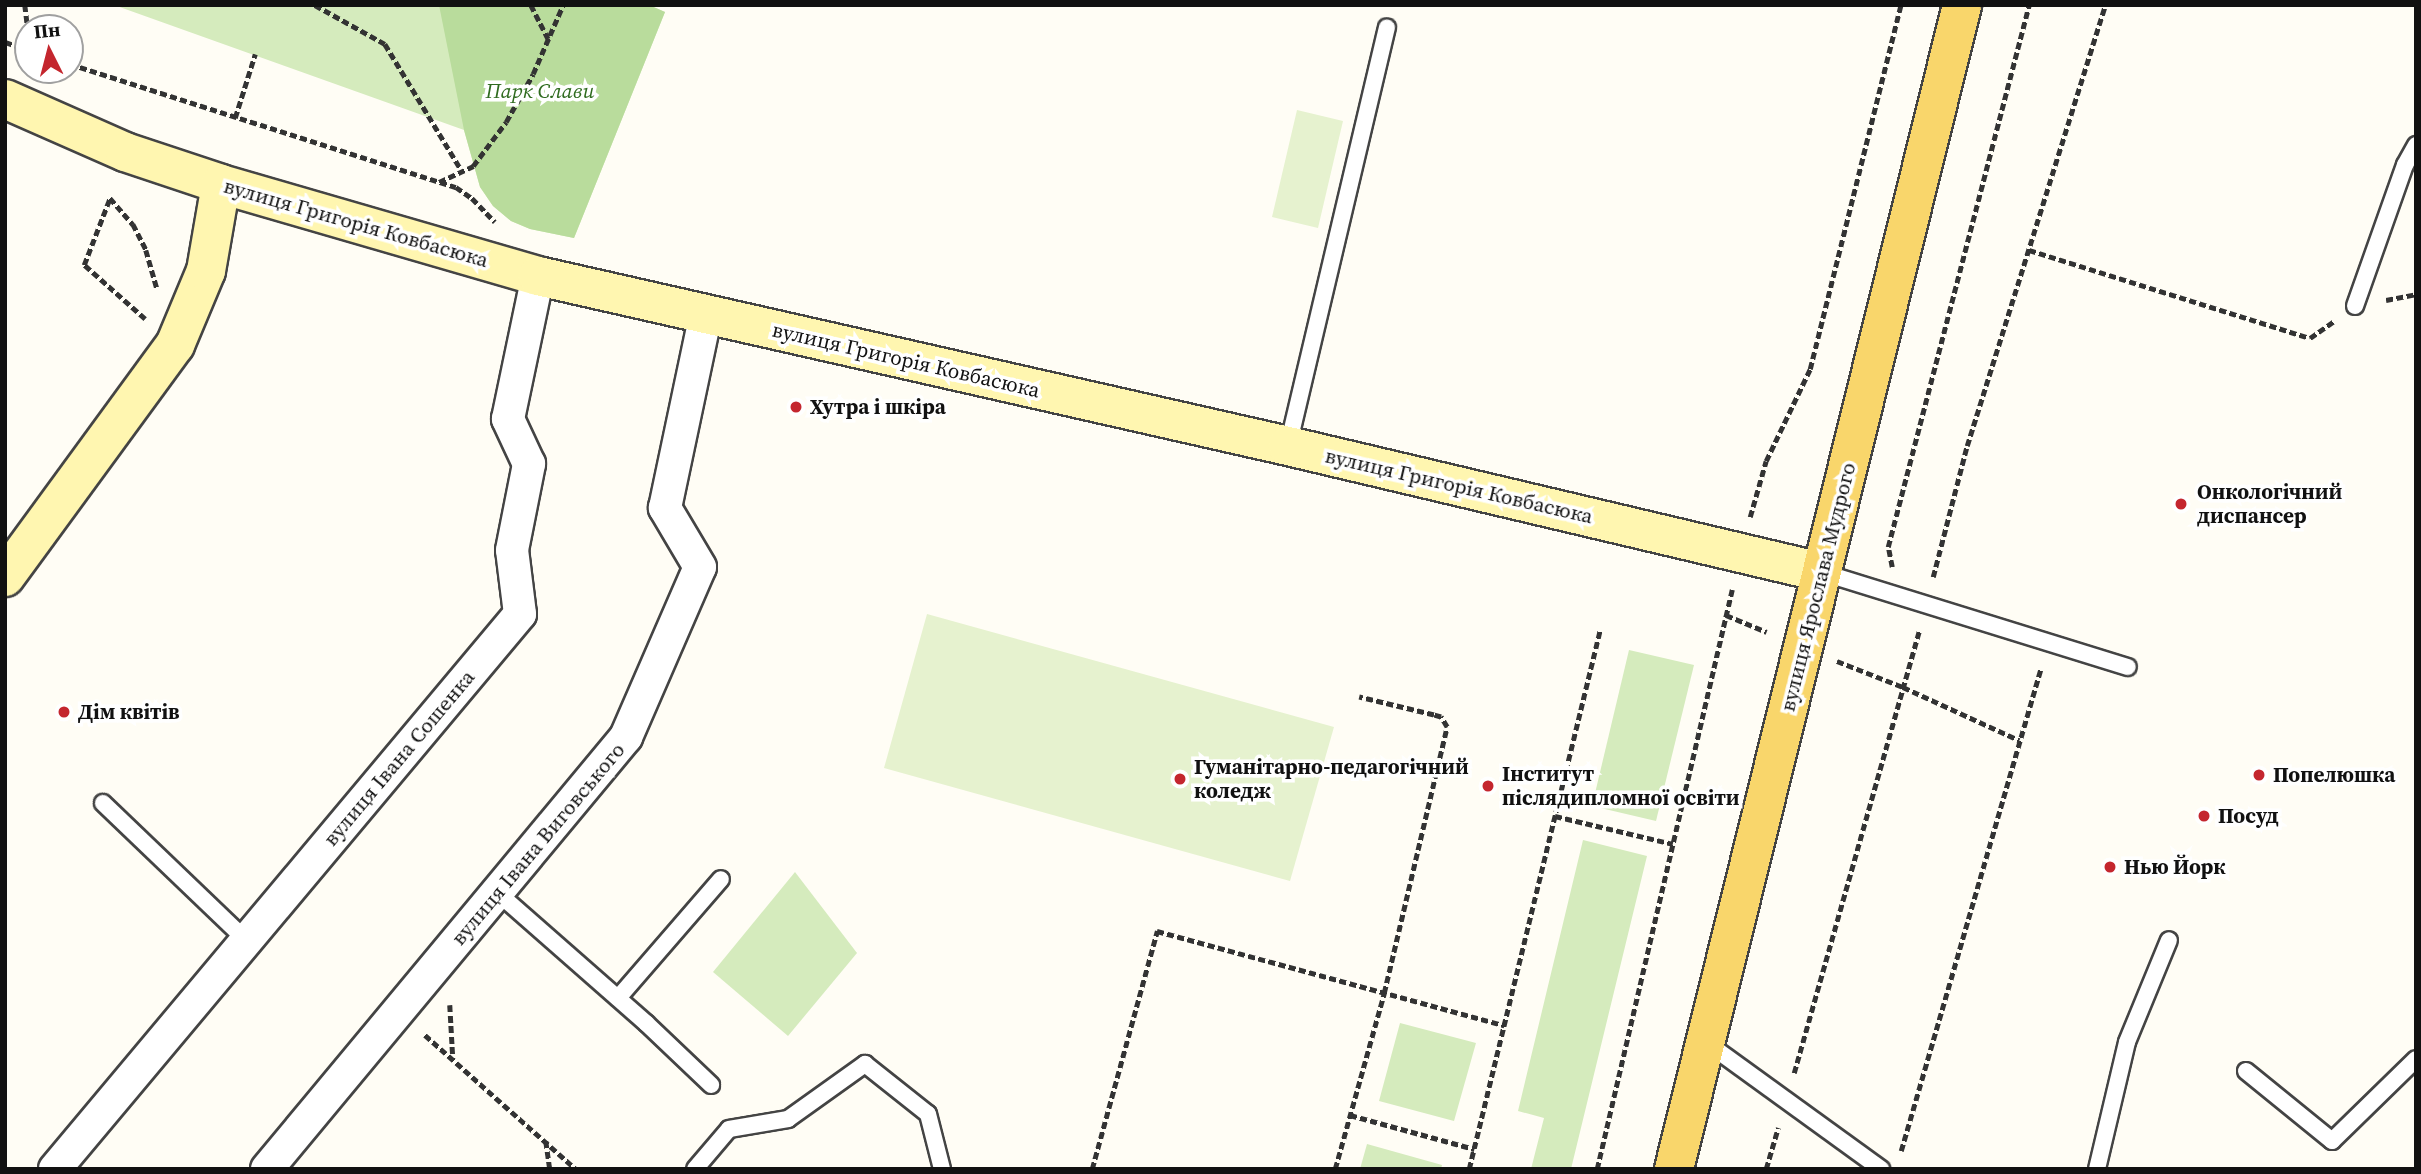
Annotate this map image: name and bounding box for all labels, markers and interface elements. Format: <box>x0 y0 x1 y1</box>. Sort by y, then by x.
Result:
north arrow <box>14 14 84 84</box>
text: Пн <box>32 16 62 44</box>
park label: Парк Слави <box>486 78 594 104</box>
street label: вулиця Григорія Ковбасюка <box>221 173 491 273</box>
street label: вулиця Григорія Ковбасюка <box>770 317 1042 403</box>
place label: Хутра і шкіра <box>810 394 946 420</box>
marker: Хутра і шкіра <box>788 399 804 415</box>
street label: вулиця Григорія Ковбасюка <box>1323 443 1595 529</box>
street label: вулиця Ярослава Мудрого <box>1775 460 1861 714</box>
place label: Онкологічний диспансер <box>2197 479 2342 529</box>
marker: Онкологічний диспансер <box>2171 494 2191 514</box>
street label: вулиця Івана Сошенка <box>318 665 480 851</box>
place label: Дім квітів <box>78 699 180 725</box>
marker: Дім квітів <box>56 704 72 720</box>
street label: вулиця Івана Виговського <box>446 738 630 950</box>
place label: Гуманітарно-педагогічний коледж <box>1194 754 1469 804</box>
place label: Інститут післядипломної освіти <box>1502 761 1740 811</box>
place label: Попелюшка <box>2273 762 2395 788</box>
marker: Попелюшка <box>2251 767 2267 783</box>
marker: Гуманітарно-педагогічний коледж <box>1172 771 1188 787</box>
marker: Інститут післядипломної освіти <box>1480 778 1496 794</box>
place label: Посуд <box>2218 803 2279 829</box>
marker: Посуд <box>2196 808 2212 824</box>
place label: Нью Йорк <box>2124 854 2226 880</box>
marker: Нью Йорк <box>2102 859 2118 875</box>

